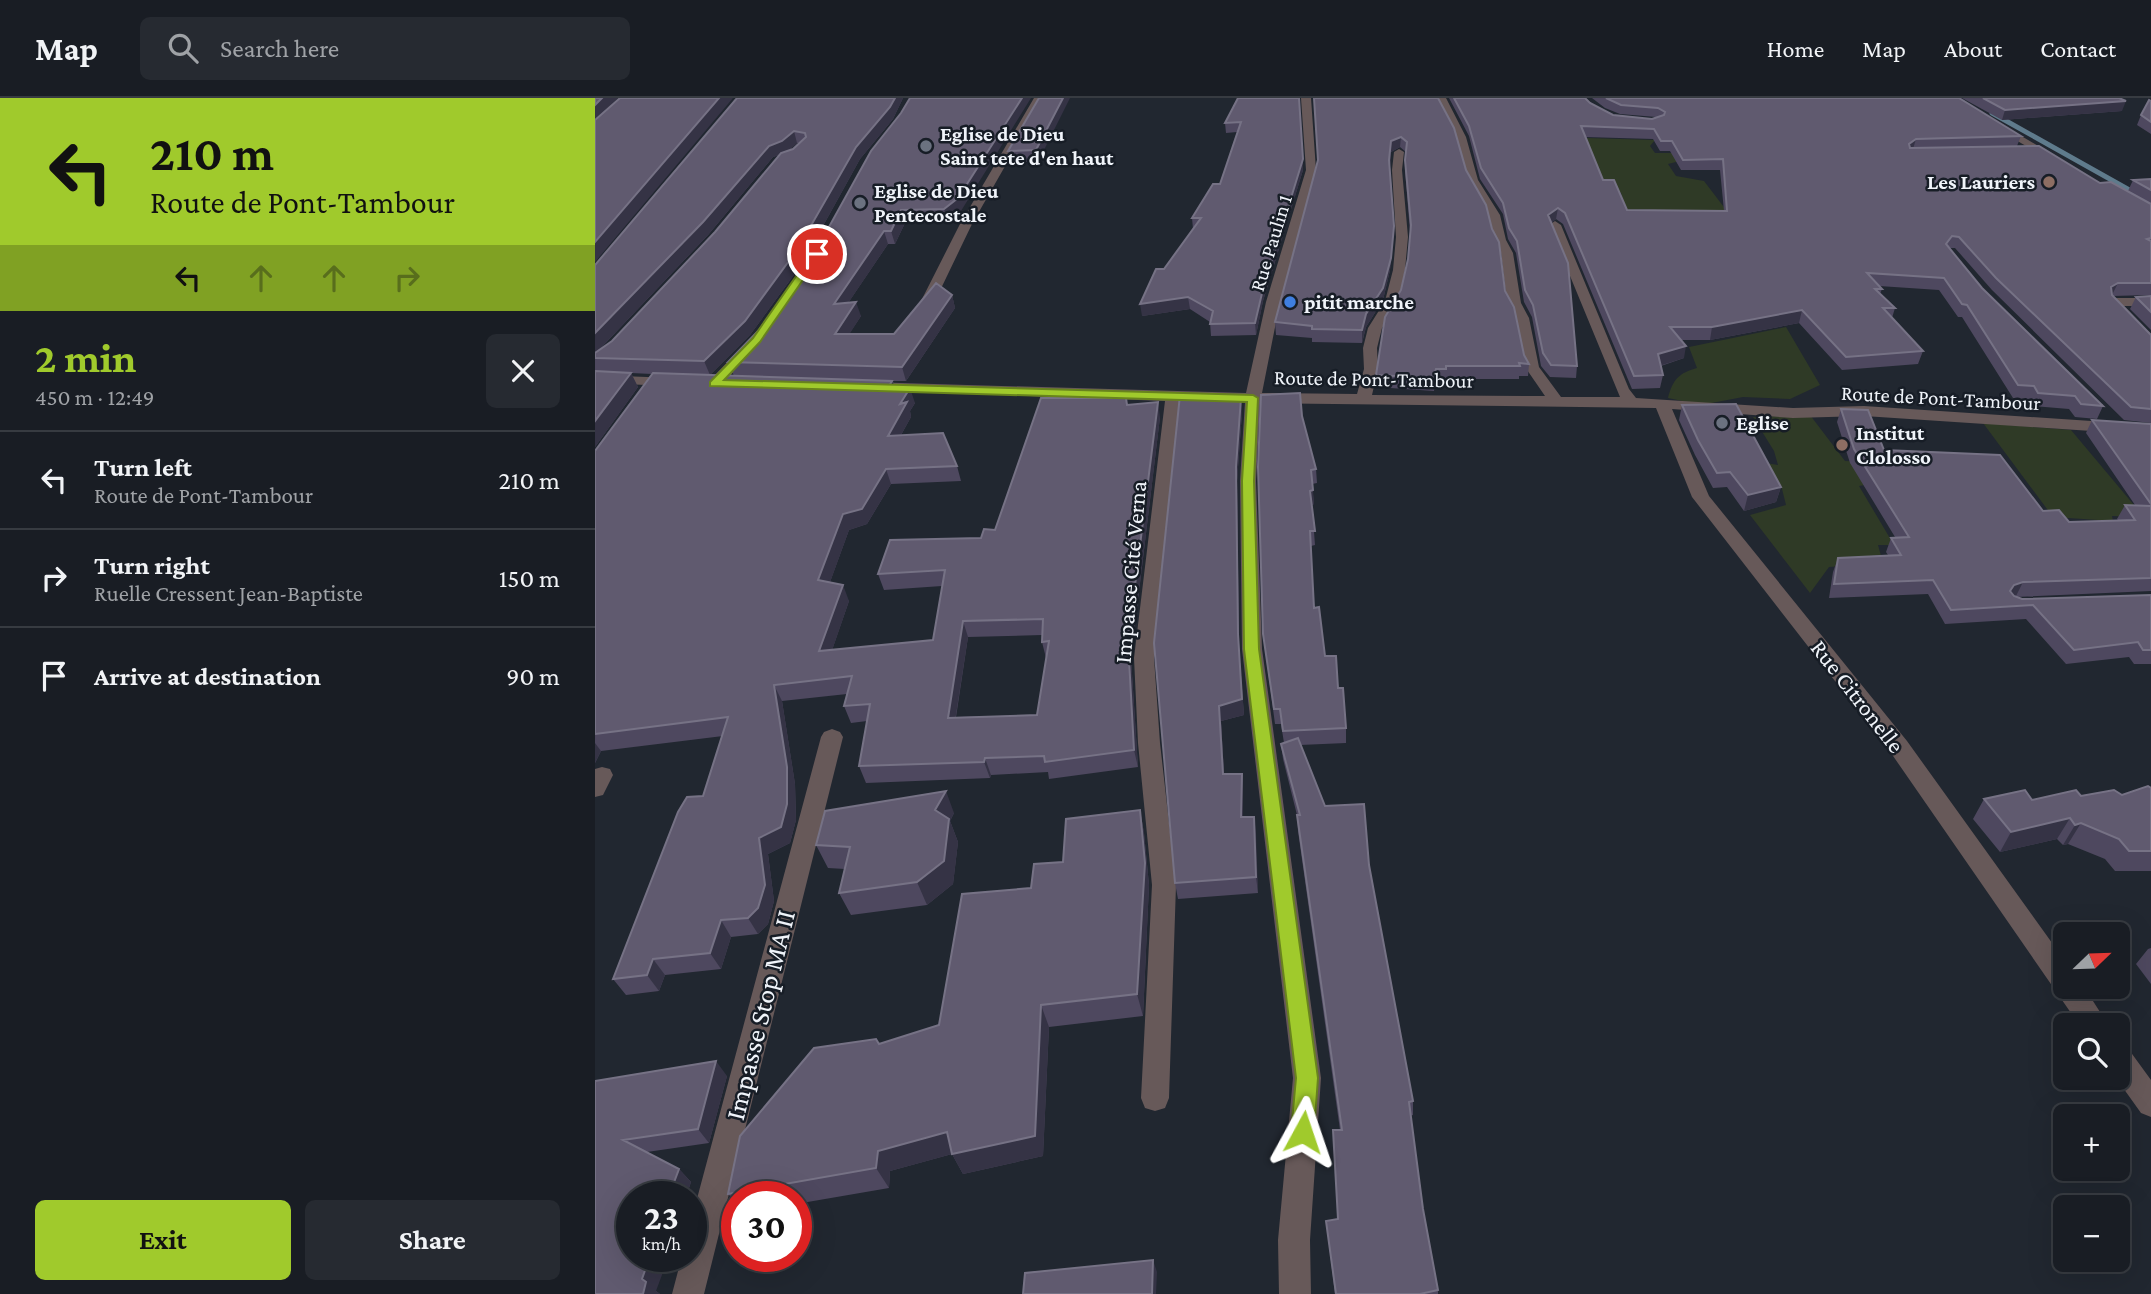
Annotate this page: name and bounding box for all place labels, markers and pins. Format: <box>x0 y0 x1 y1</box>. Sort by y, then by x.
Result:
place label: Eglise de Dieu Saint tete d'en haut <box>940 122 1114 170</box>
marker: Eglise de Dieu Saint tete d'en haut <box>918 138 934 154</box>
place label: Les Lauriers <box>1927 170 2035 194</box>
marker: Les Lauriers <box>2041 174 2057 190</box>
place label: Eglise de Dieu Pentecostale <box>874 179 999 227</box>
marker: Eglise de Dieu Pentecostale <box>852 195 868 211</box>
pin <box>787 224 847 284</box>
place label: pitit marche <box>1304 290 1414 314</box>
marker: pitit marche <box>1282 294 1298 310</box>
place label: Eglise <box>1736 411 1789 435</box>
marker: Eglise <box>1714 415 1730 431</box>
place label: Institut Clolosso <box>1856 421 1931 469</box>
marker: Institut Clolosso <box>1834 437 1850 453</box>

